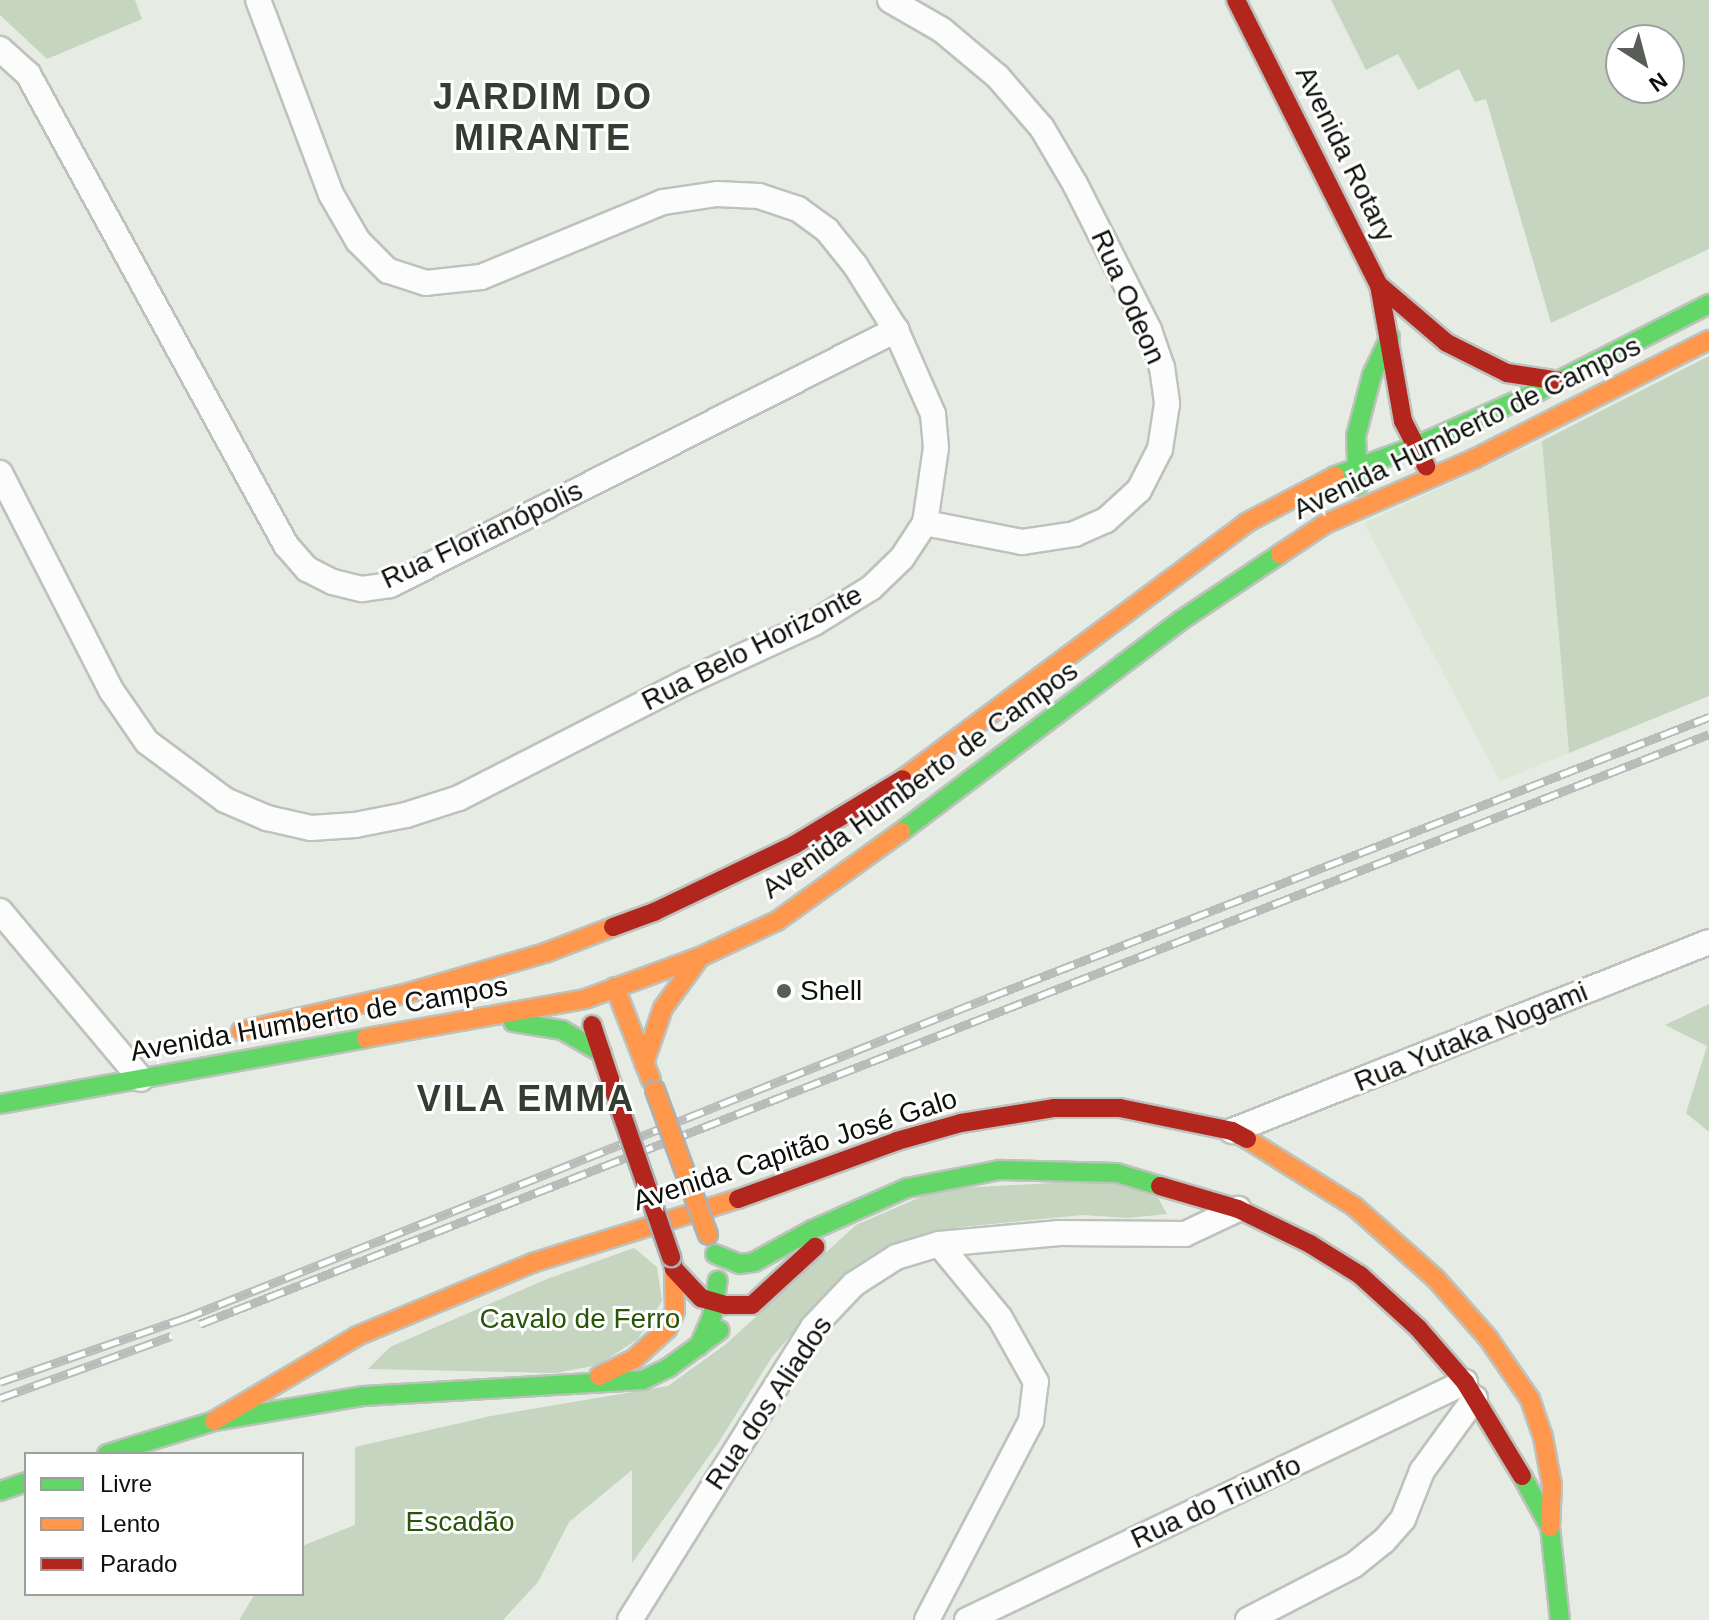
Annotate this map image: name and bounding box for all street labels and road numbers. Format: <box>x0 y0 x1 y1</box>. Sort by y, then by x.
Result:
street label: Avenida Rotary <box>1288 61 1402 247</box>
street label: Rua Odeon <box>1084 225 1172 369</box>
street label: Avenida Humberto de Campos <box>1288 329 1646 527</box>
street label: Rua Florianópolis <box>376 474 588 596</box>
street label: Rua Belo Horizonte <box>636 578 868 718</box>
street label: Avenida Humberto de Campos <box>755 654 1085 906</box>
street label: Avenida Humberto de Campos <box>128 969 510 1069</box>
street label: Rua Yutaka Nogami <box>1349 975 1593 1099</box>
street label: Avenida Capitão José Galo <box>629 1082 961 1218</box>
street label: Rua dos Aliados <box>698 1309 840 1497</box>
street label: Rua do Triunfo <box>1125 1448 1307 1556</box>

